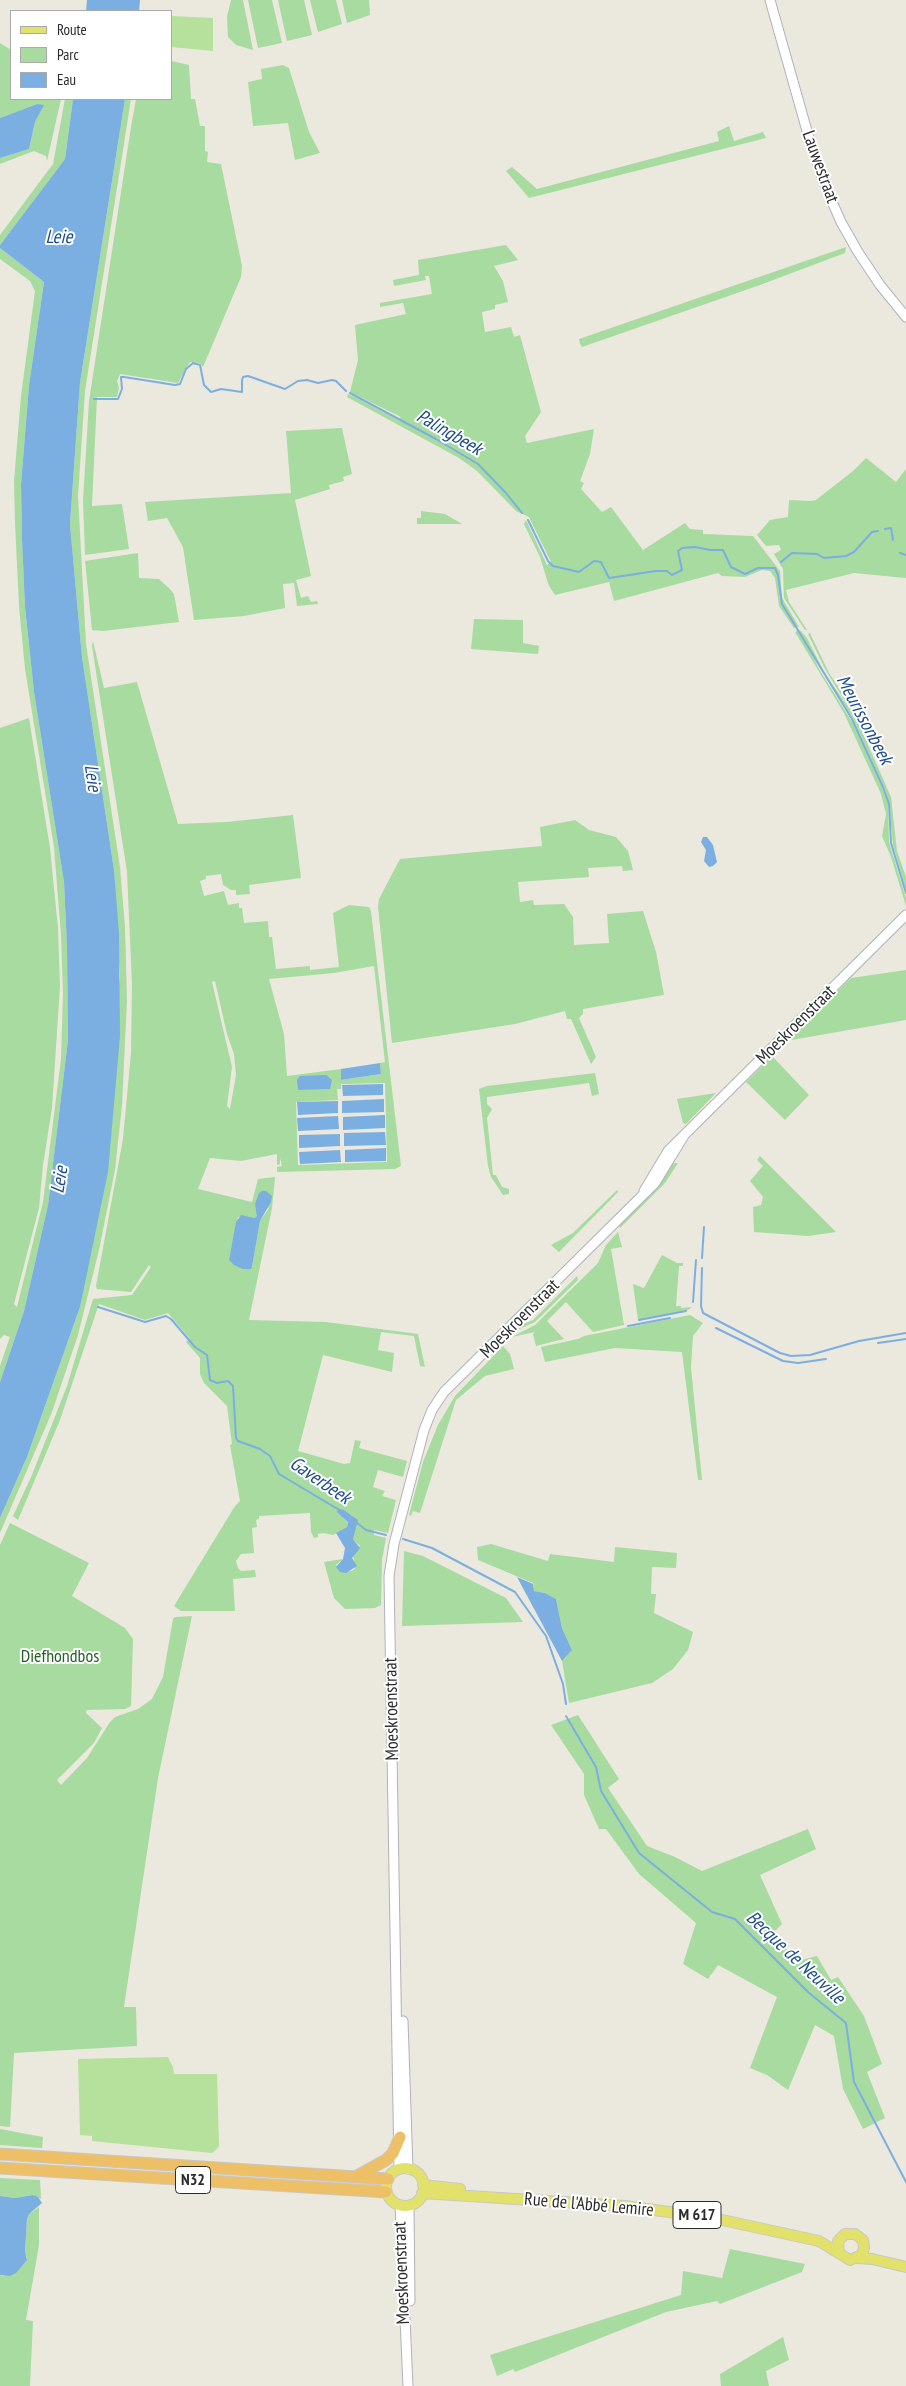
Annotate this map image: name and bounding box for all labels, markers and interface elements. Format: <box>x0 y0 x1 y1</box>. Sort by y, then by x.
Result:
legend <box>10 10 172 100</box>
text: Route <box>57 20 87 39</box>
text: Parc <box>57 45 79 64</box>
text: Eau <box>57 70 76 89</box>
street label: Lauwestraat <box>797 128 843 206</box>
water label: Leie <box>46 227 72 249</box>
water label: Palingbeek <box>412 405 486 461</box>
water label: Meurissonbeek <box>831 671 897 769</box>
water label: Leie <box>79 763 105 793</box>
street label: Moeskroenstraat <box>752 981 840 1069</box>
water label: Leie <box>47 1165 73 1195</box>
street label: Moeskroenstraat <box>476 1275 564 1363</box>
water label: Gaverbeek <box>285 1452 355 1510</box>
park label: Diefhondbos <box>21 1646 99 1668</box>
street label: Moeskroenstraat <box>380 1657 404 1761</box>
water label: Becque de Neuville <box>741 1907 849 2009</box>
road number: N32 <box>176 2166 210 2194</box>
street label: Rue de l'Abbé Lemire <box>523 2189 655 2221</box>
road number: M 617 <box>673 2202 721 2228</box>
street label: Moeskroenstraat <box>389 2221 415 2325</box>

